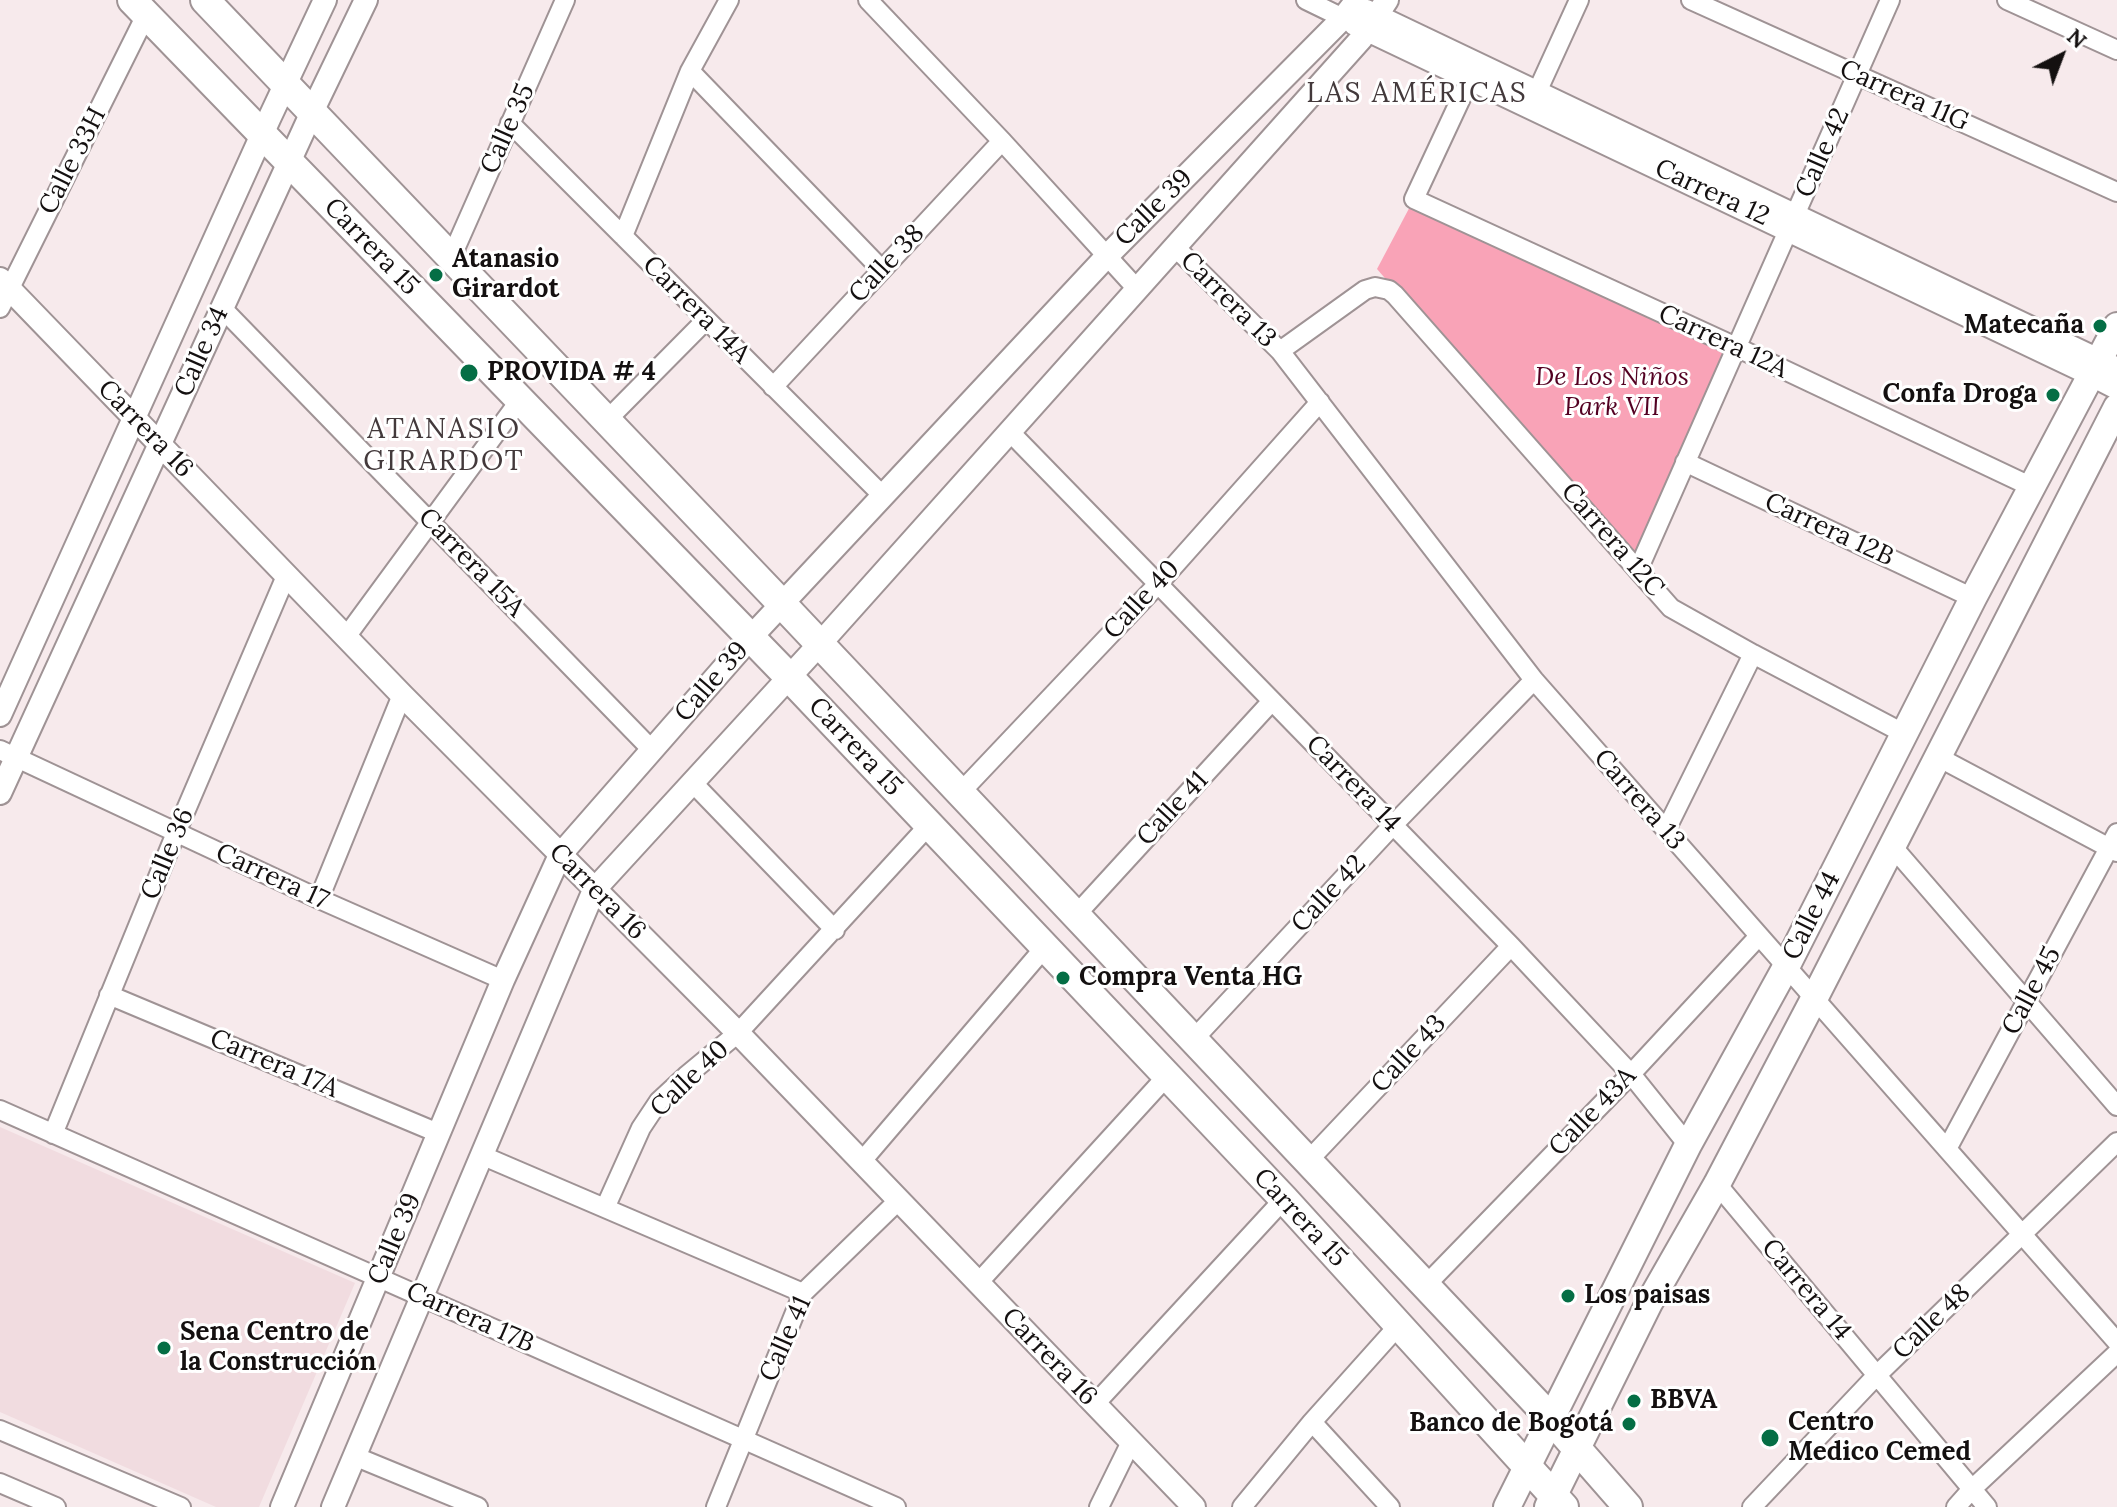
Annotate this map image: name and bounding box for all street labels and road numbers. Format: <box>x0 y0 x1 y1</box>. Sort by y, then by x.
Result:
street label: Carrera 11G <box>1835 54 1973 138</box>
street label: Calle 35 <box>474 79 542 179</box>
street label: Calle 33H <box>33 102 113 220</box>
street label: Calle 42 <box>1789 103 1857 203</box>
street label: Carrera 12 <box>1650 153 1774 233</box>
street label: Calle 39 <box>1109 163 1199 253</box>
street label: Carrera 15 <box>317 192 425 302</box>
street label: Calle 38 <box>843 218 931 310</box>
street label: Carrera 13 <box>1173 245 1283 355</box>
street label: Carrera 14A <box>636 250 756 370</box>
street label: Carrera 12A <box>1653 298 1793 386</box>
street label: Calle 34 <box>168 302 236 402</box>
street label: Carrera 16 <box>91 374 199 484</box>
street label: Carrera 12C <box>1554 477 1670 603</box>
street label: Carrera 12B <box>1759 487 1899 573</box>
street label: Carrera 15A <box>411 502 531 624</box>
street label: Calle 40 <box>1098 554 1186 646</box>
street label: Calle 39 <box>669 635 755 729</box>
street label: Carrera 15 <box>802 691 908 803</box>
street label: Carrera 14 <box>1299 729 1407 839</box>
street label: Carrera 13 <box>1587 743 1691 857</box>
street label: Calle 41 <box>1131 765 1215 853</box>
street label: Calle 36 <box>135 804 201 904</box>
street label: Carrera 17 <box>211 837 333 917</box>
street label: Carrera 16 <box>542 837 652 947</box>
street label: Calle 42 <box>1285 849 1373 939</box>
street label: Calle 44 <box>1777 867 1847 965</box>
street label: Calle 45 <box>1996 942 2068 1040</box>
street label: Calle 43 <box>1365 1009 1453 1099</box>
street label: Carrera 17A <box>205 1023 343 1105</box>
street label: Calle 40 <box>644 1034 736 1124</box>
street label: Calle 43A <box>1543 1061 1643 1163</box>
street label: Carrera 15 <box>1247 1162 1353 1274</box>
street label: Calle 39 <box>362 1189 428 1289</box>
street label: Carrera 14 <box>1755 1233 1857 1347</box>
street label: Carrera 17B <box>401 1276 539 1360</box>
street label: Calle 48 <box>1887 1278 1977 1366</box>
street label: Calle 41 <box>753 1291 819 1387</box>
street label: Carrera 16 <box>995 1302 1103 1412</box>

